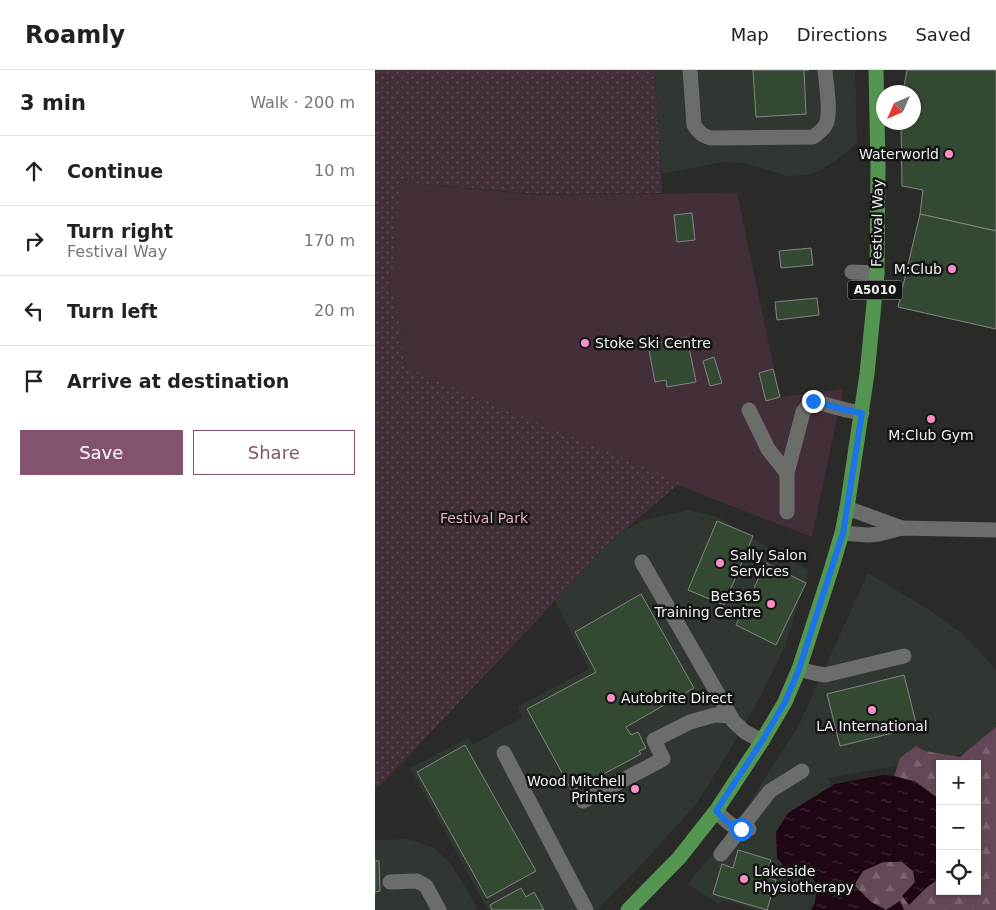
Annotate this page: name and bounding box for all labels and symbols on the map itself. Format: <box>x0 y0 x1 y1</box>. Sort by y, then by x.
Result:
north arrow <box>876 85 921 130</box>
place label: Waterworld <box>859 146 939 162</box>
marker: Waterworld <box>943 148 955 160</box>
street label: Festival Way <box>868 179 886 267</box>
place label: M:Club <box>894 261 942 277</box>
marker: M:Club <box>946 263 958 275</box>
road number: A5010 <box>847 280 903 300</box>
place label: Stoke Ski Centre <box>595 335 711 351</box>
marker: Stoke Ski Centre <box>579 337 591 349</box>
route end <box>802 390 825 413</box>
marker: M:Club Gym <box>925 413 937 425</box>
place label: M:Club Gym <box>888 427 974 443</box>
park label: Festival Park <box>440 510 529 526</box>
place label: Sally Salon Services <box>730 547 807 579</box>
marker: Sally Salon Services <box>714 557 726 569</box>
place label: Bet365 Training Centre <box>653 588 761 620</box>
marker: Bet365 Training Centre <box>765 598 777 610</box>
place label: Autobrite Direct <box>621 690 733 706</box>
marker: Autobrite Direct <box>605 692 617 704</box>
marker: LA International <box>866 704 878 716</box>
place label: LA International <box>816 718 928 734</box>
place label: Wood Mitchell Printers <box>527 773 625 805</box>
marker: Wood Mitchell Printers <box>629 783 641 795</box>
route start <box>730 818 753 841</box>
place label: Lakeside Physiotherapy <box>754 863 854 895</box>
marker: Lakeside Physiotherapy <box>738 873 750 885</box>

